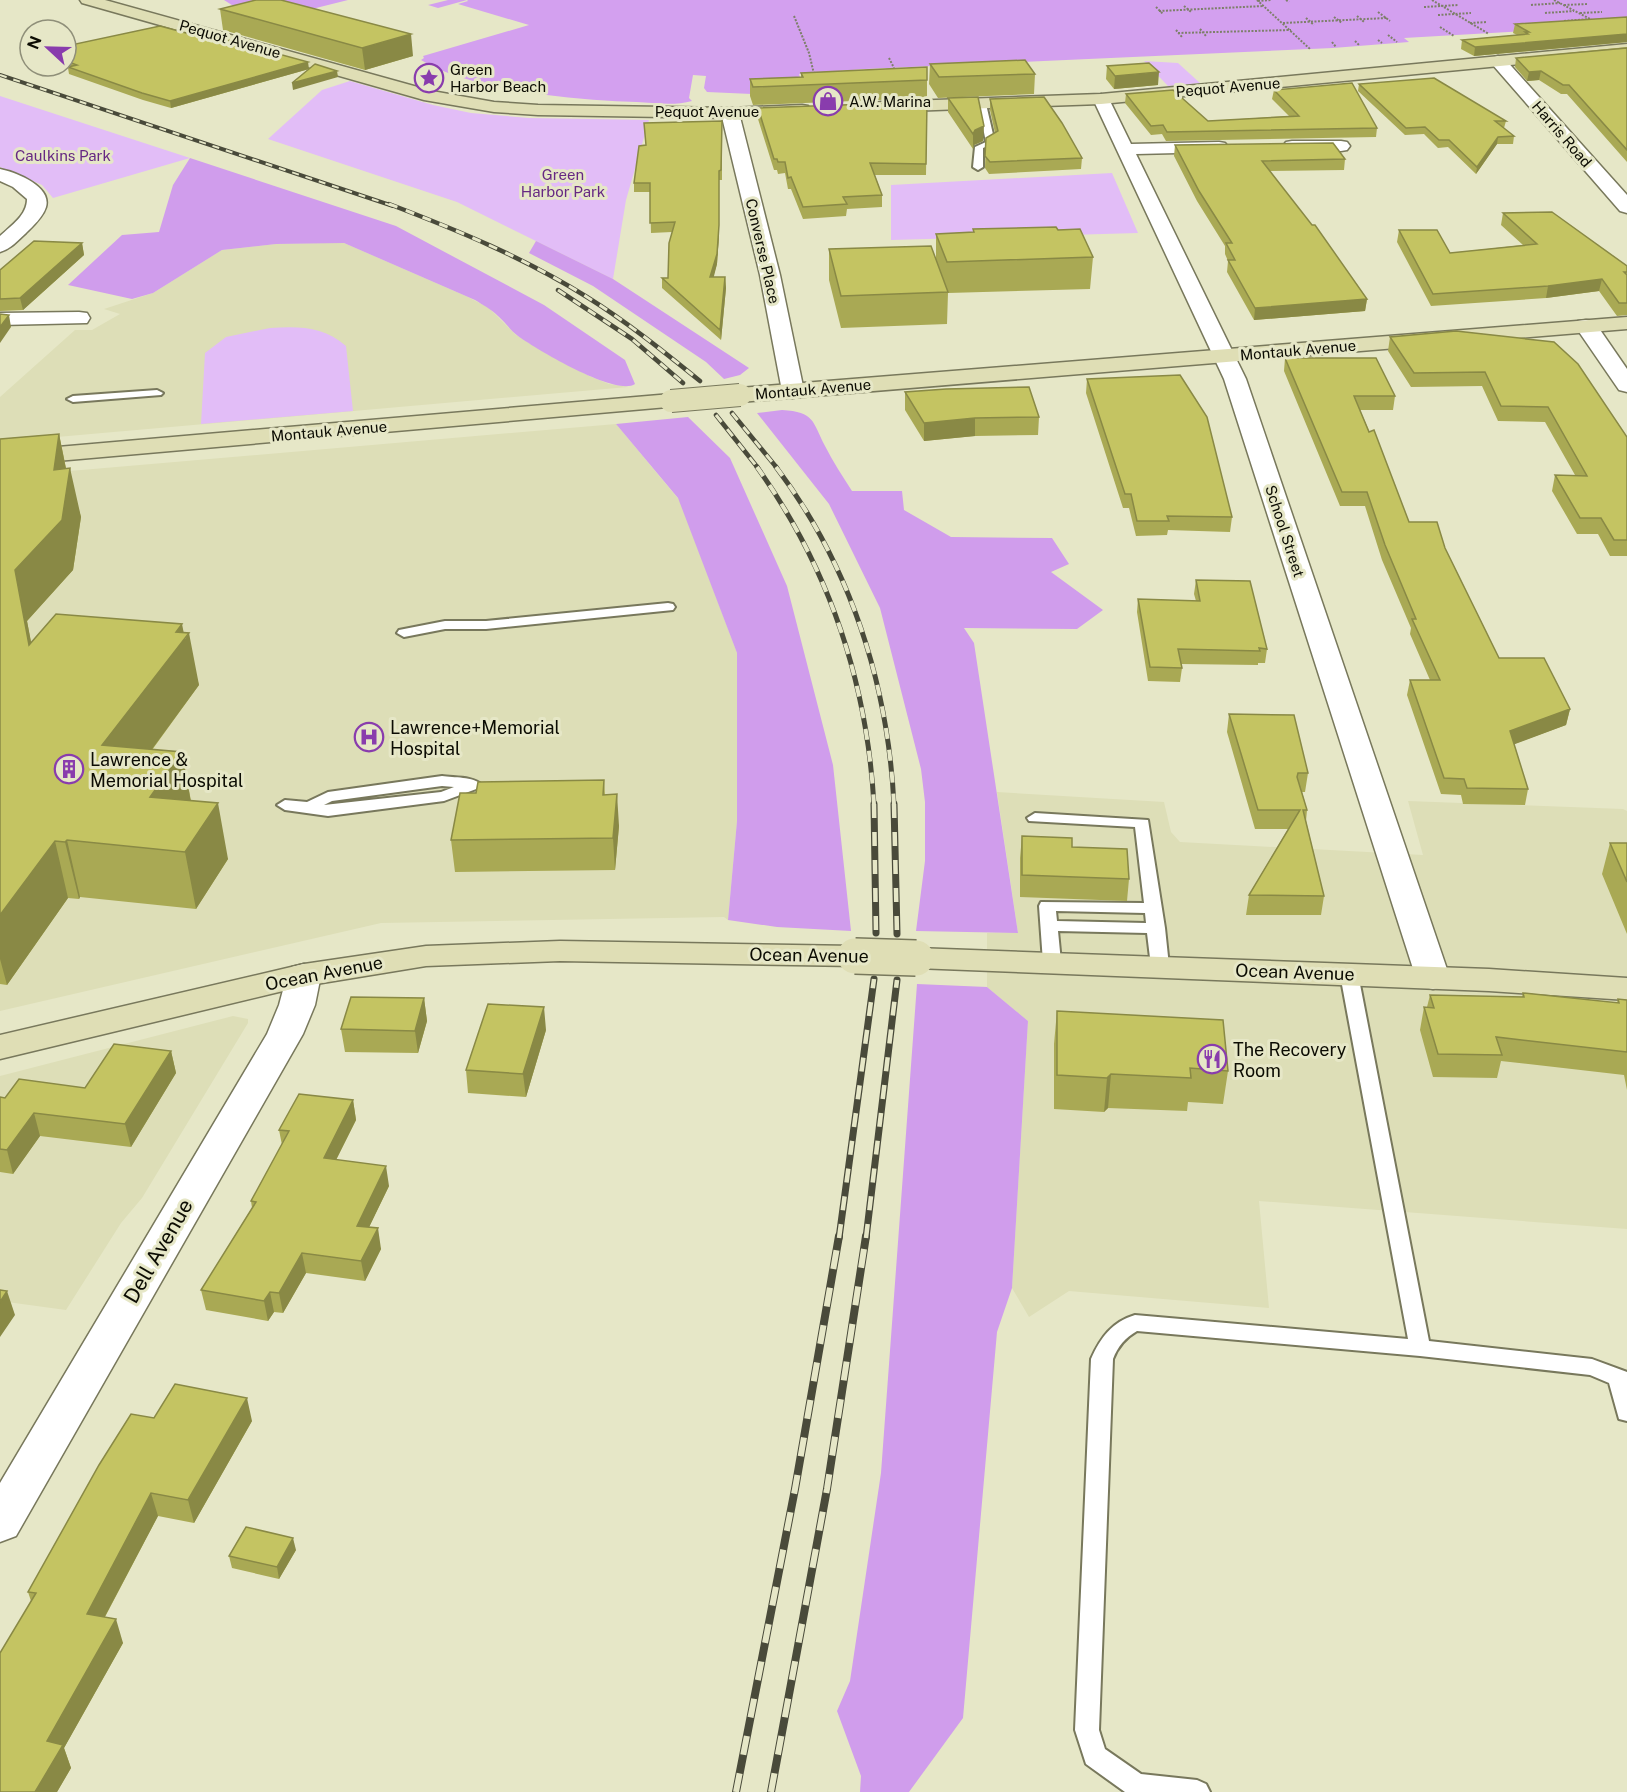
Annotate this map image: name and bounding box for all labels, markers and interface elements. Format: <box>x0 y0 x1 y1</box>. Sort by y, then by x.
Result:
street label: Pequot Avenue <box>177 16 283 62</box>
north arrow <box>18 18 78 78</box>
text: N <box>23 33 46 52</box>
place label: Green Harbor Beach <box>450 61 546 95</box>
place icon: Green Harbor Beach <box>413 62 445 94</box>
street label: Pequot Avenue <box>1175 74 1281 100</box>
shop icon: A.W. Marina <box>812 85 844 117</box>
place label: A.W. Marina <box>849 93 931 110</box>
street label: Harris Road <box>1529 98 1595 170</box>
street label: Pequot Avenue <box>655 103 759 120</box>
park label: Caulkins Park <box>15 147 111 164</box>
park label: Green Harbor Park <box>521 166 605 200</box>
street label: Converse Place <box>743 197 783 305</box>
street label: Montauk Avenue <box>1239 336 1357 364</box>
street label: Montauk Avenue <box>754 375 872 403</box>
street label: Montauk Avenue <box>270 417 388 445</box>
street label: School Street <box>1262 483 1308 579</box>
place label: Lawrence+Memorial Hospital <box>390 717 560 759</box>
hospital icon: Lawrence+Memorial Hospital <box>353 721 385 753</box>
place label: Lawrence & Memorial Hospital <box>90 749 243 791</box>
building icon: Lawrence & Memorial Hospital <box>53 753 85 785</box>
street label: Ocean Avenue <box>749 943 869 967</box>
street label: Ocean Avenue <box>263 951 385 995</box>
street label: Ocean Avenue <box>1235 959 1355 985</box>
place label: The Recovery Room <box>1233 1039 1347 1081</box>
restaurant icon: The Recovery Room <box>1196 1043 1228 1075</box>
street label: Dell Avenue <box>118 1194 198 1308</box>

